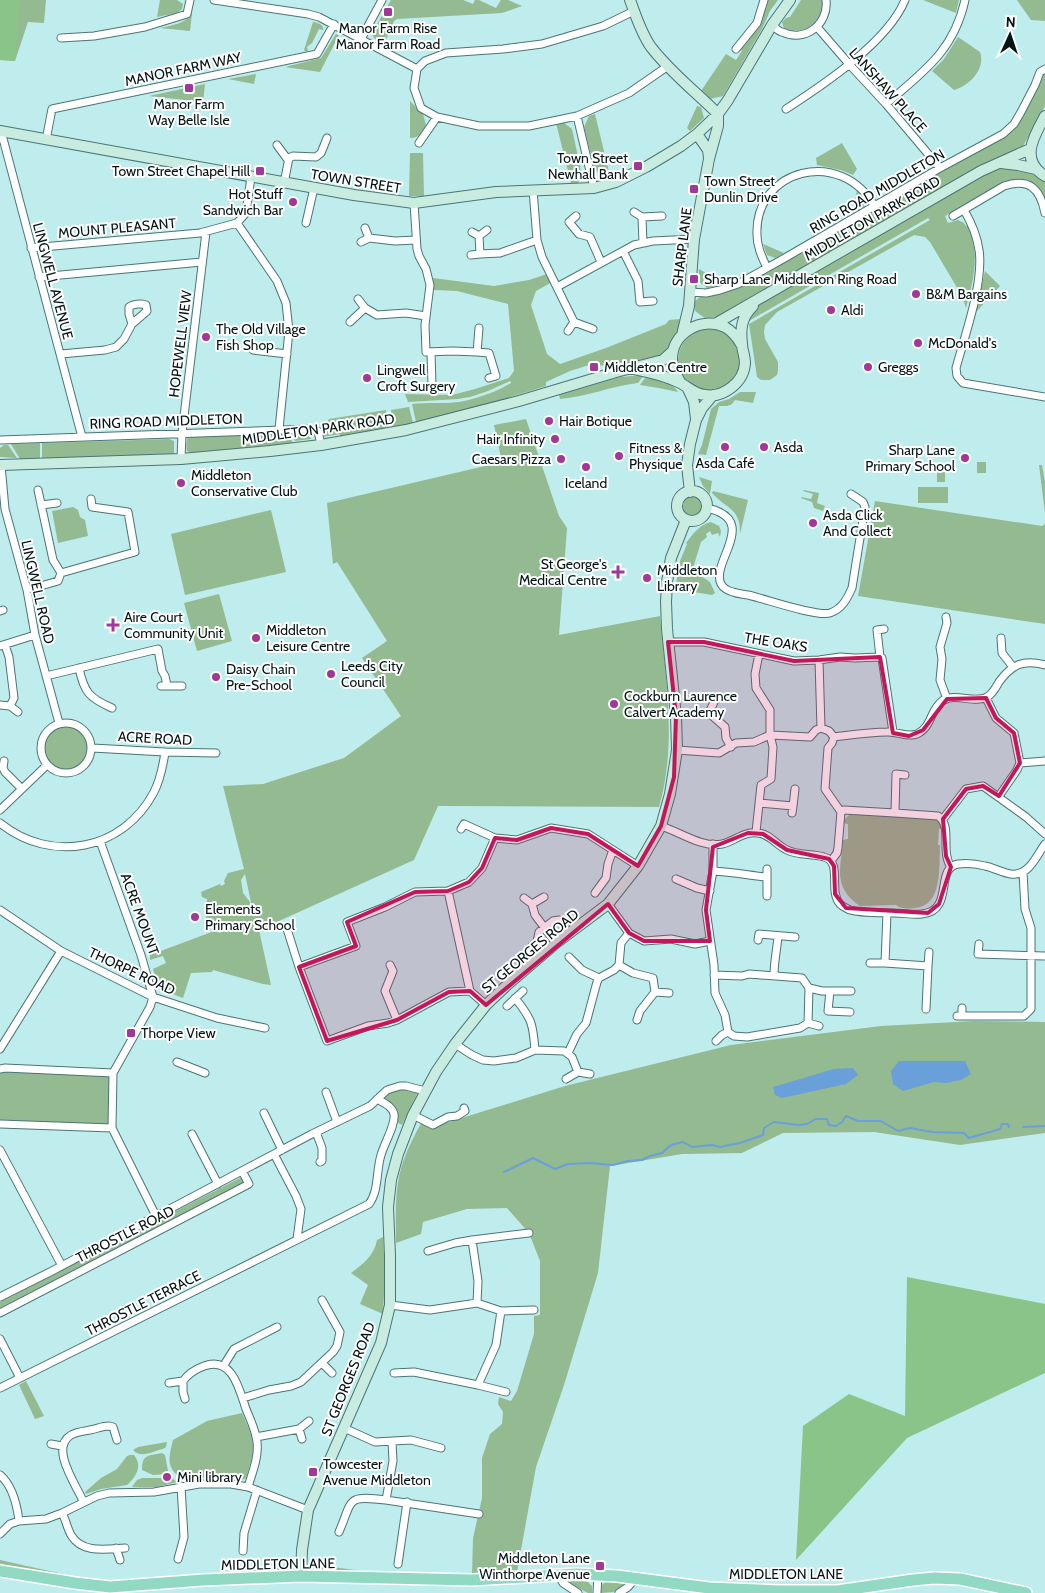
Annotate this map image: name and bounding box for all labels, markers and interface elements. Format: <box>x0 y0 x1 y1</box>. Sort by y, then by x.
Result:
marker: Manor Farm Rise Manor Farm Road <box>382 6 394 18</box>
north arrow <box>985 10 1035 60</box>
text: N <box>1005 13 1016 31</box>
place label: Manor Farm Rise Manor Farm Road <box>336 19 440 53</box>
street label: LANSHAW PLACE <box>845 44 931 136</box>
street label: MANOR FARM WAY <box>123 48 244 90</box>
marker: Manor Farm Way Belle Isle <box>183 82 195 94</box>
place label: Manor Farm Way Belle Isle <box>148 95 230 129</box>
street label: RING ROAD MIDDLETON <box>806 145 948 237</box>
place label: Town Street Newhall Bank <box>548 149 629 183</box>
marker: Town Street Newhall Bank <box>632 160 644 172</box>
place label: Town Street Chapel Hill <box>112 162 251 180</box>
marker: Town Street Chapel Hill <box>254 165 266 177</box>
street label: TOWN STREET <box>310 165 403 197</box>
place label: Town Street Dunlin Drive <box>704 172 778 206</box>
street label: MIDDLETON PARK ROAD <box>801 172 943 264</box>
marker: Town Street Dunlin Drive <box>688 183 700 195</box>
place label: Hot Stuff Sandwich Bar <box>203 185 284 219</box>
marker: Hot Stuff Sandwich Bar <box>287 196 299 208</box>
street label: SHARP LANE <box>668 206 696 288</box>
street label: MOUNT PLEASANT <box>57 214 177 242</box>
street label: LINGWELL AVENUE <box>29 221 77 342</box>
place label: Sharp Lane Middleton Ring Road <box>704 270 897 288</box>
marker: Sharp Lane Middleton Ring Road <box>688 273 700 285</box>
place label: B&M Bargains <box>926 285 1007 303</box>
marker: B&M Bargains <box>910 288 922 300</box>
street label: HOPEWELL VIEW <box>165 289 196 399</box>
place label: Aldi <box>841 301 864 319</box>
marker: Aldi <box>825 304 837 316</box>
place label: The Old Village Fish Shop <box>216 320 306 354</box>
marker: The Old Village Fish Shop <box>200 331 212 343</box>
place label: McDonald's <box>928 334 997 352</box>
marker: McDonald's <box>912 337 924 349</box>
place label: Middleton Centre <box>604 358 707 376</box>
place label: Greggs <box>878 358 919 376</box>
place label: Lingwell Croft Surgery <box>377 361 455 395</box>
marker: Middleton Centre <box>588 361 600 373</box>
marker: Greggs <box>862 361 874 373</box>
marker: Lingwell Croft Surgery <box>361 372 373 384</box>
street label: RING ROAD MIDDLETON <box>89 409 243 433</box>
street label: MIDDLETON PARK ROAD <box>240 409 396 449</box>
place label: Hair Botique <box>559 412 632 430</box>
marker: Hair Botique <box>543 415 555 427</box>
place label: Hair Infinity <box>477 430 545 448</box>
marker: Hair Infinity <box>549 433 561 445</box>
place label: Asda <box>774 438 803 456</box>
place label: Fitness & Physique <box>629 439 683 473</box>
marker: Asda Café <box>719 441 731 453</box>
marker: Asda <box>758 441 770 453</box>
place label: Sharp Lane Primary School <box>865 441 956 475</box>
place label: Caesars Pizza <box>472 450 551 468</box>
marker: Fitness & Physique <box>613 450 625 462</box>
marker: Sharp Lane Primary School <box>959 452 971 464</box>
marker: Caesars Pizza <box>555 453 567 465</box>
place label: Asda Café <box>696 454 755 472</box>
marker: Iceland <box>580 461 592 473</box>
place label: Middleton Conservative Club <box>191 466 298 500</box>
place label: Iceland <box>565 474 607 492</box>
marker: Middleton Conservative Club <box>175 477 187 489</box>
place label: Asda Click And Collect <box>823 506 892 540</box>
marker: Asda Click And Collect <box>807 517 819 529</box>
street label: LINGWELL ROAD <box>17 538 59 646</box>
place label: St George's Medical Centre <box>519 555 607 589</box>
place label: Middleton Library <box>657 561 717 595</box>
marker: St George's Medical Centre <box>611 565 625 579</box>
marker: Middleton Library <box>641 572 653 584</box>
place label: Aire Court Community Unit <box>124 608 223 642</box>
marker: Aire Court Community Unit <box>106 618 120 632</box>
place label: Middleton Leisure Centre <box>266 621 350 655</box>
street label: THE OAKS <box>743 628 809 656</box>
marker: Middleton Leisure Centre <box>250 632 262 644</box>
place label: Leeds City Council <box>341 657 403 691</box>
place label: Daisy Chain Pre-School <box>226 660 296 694</box>
marker: Leeds City Council <box>325 668 337 680</box>
marker: Daisy Chain Pre-School <box>210 671 222 683</box>
place label: Cockburn Laurence Calvert Academy <box>624 687 737 721</box>
marker: Cockburn Laurence Calvert Academy <box>608 698 620 710</box>
street label: ACRE ROAD <box>117 727 193 749</box>
street label: ACRE MOUNT <box>117 871 163 958</box>
place label: Elements Primary School <box>205 900 295 934</box>
street label: ST GEORGES ROAD <box>478 905 582 997</box>
marker: Elements Primary School <box>189 911 201 923</box>
street label: THORPE ROAD <box>86 943 178 999</box>
place label: Thorpe View <box>141 1024 216 1042</box>
marker: Thorpe View <box>125 1027 137 1039</box>
street label: THROSTLE ROAD <box>73 1201 177 1267</box>
street label: THROSTLE TERRACE <box>82 1266 204 1340</box>
street label: ST GEORGES ROAD <box>317 1319 379 1439</box>
place label: Towcester Avenue Middleton <box>323 1455 431 1489</box>
marker: Towcester Avenue Middleton <box>307 1466 319 1478</box>
place label: Mini library <box>177 1468 242 1486</box>
marker: Mini library <box>161 1471 173 1483</box>
place label: Middleton Lane Winthorpe Avenue <box>479 1549 590 1583</box>
street label: MIDDLETON LANE <box>221 1554 335 1574</box>
marker: Middleton Lane Winthorpe Avenue <box>594 1560 606 1572</box>
street label: MIDDLETON LANE <box>729 1565 843 1583</box>

